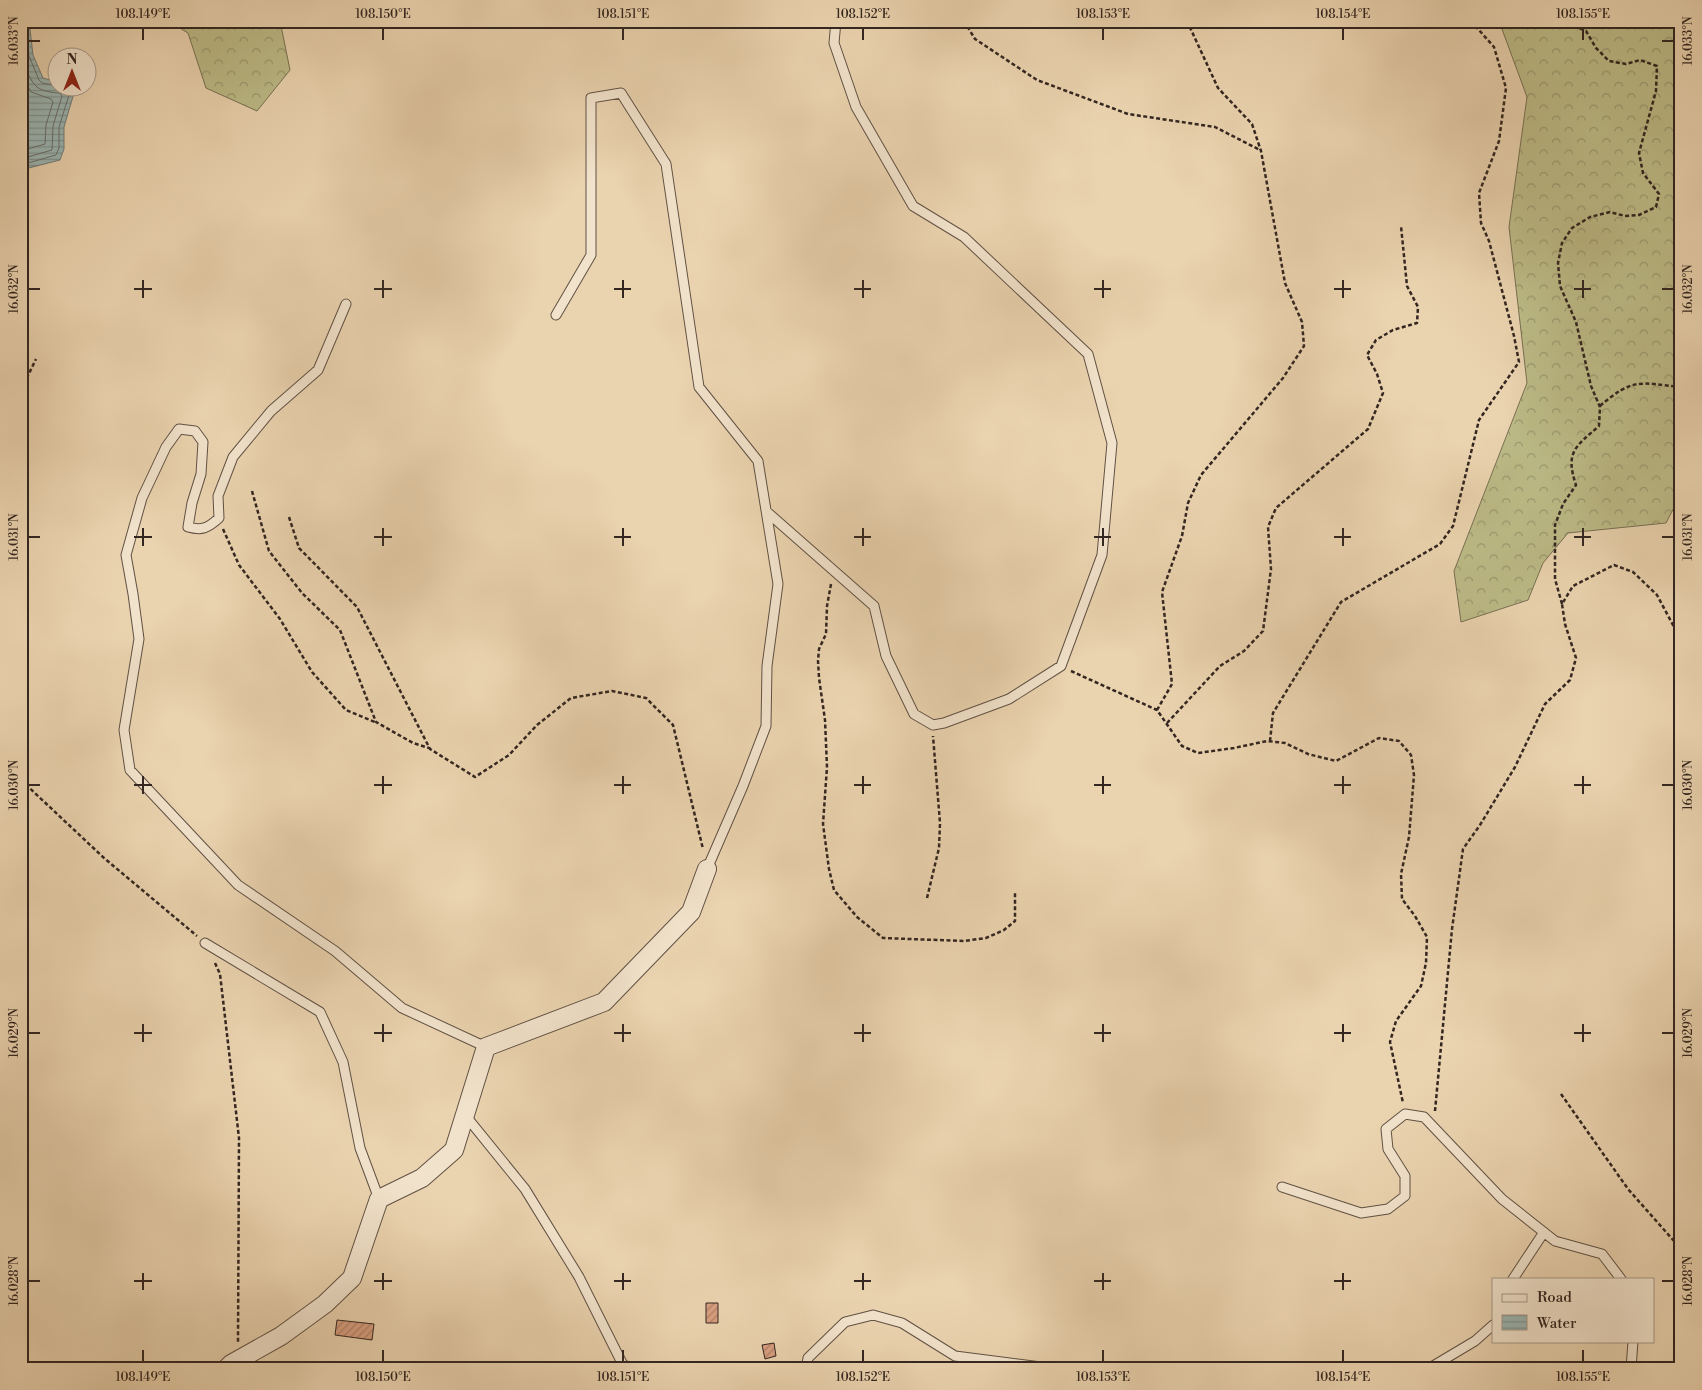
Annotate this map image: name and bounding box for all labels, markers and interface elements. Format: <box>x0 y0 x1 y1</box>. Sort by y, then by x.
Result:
text: 108.149°E <box>116 7 170 22</box>
text: 108.150°E <box>355 7 411 22</box>
text: 108.151°E <box>597 7 649 22</box>
text: 108.152°E <box>836 7 890 22</box>
text: 108.153°E <box>1076 7 1130 22</box>
text: 108.154°E <box>1316 7 1370 22</box>
text: 108.155°E <box>1556 7 1610 22</box>
text: 16.033°N <box>7 16 22 66</box>
text: 16.033°N <box>1681 16 1696 66</box>
north arrow <box>48 48 98 98</box>
text: N <box>66 51 78 69</box>
text: 16.032°N <box>7 264 22 314</box>
text: 16.032°N <box>1681 264 1696 314</box>
text: 16.031°N <box>7 513 22 561</box>
text: 16.031°N <box>1681 513 1696 561</box>
text: 16.030°N <box>7 760 22 810</box>
text: 16.030°N <box>1681 760 1696 810</box>
text: 16.029°N <box>7 1008 22 1058</box>
text: 16.029°N <box>1681 1008 1696 1058</box>
text: 16.028°N <box>7 1256 22 1306</box>
text: 16.028°N <box>1681 1256 1696 1306</box>
legend <box>1492 1278 1654 1342</box>
text: Road <box>1537 1288 1572 1307</box>
text: Water <box>1536 1314 1577 1333</box>
text: 108.149°E <box>116 1370 170 1385</box>
text: 108.150°E <box>355 1370 411 1385</box>
text: 108.151°E <box>597 1370 649 1385</box>
text: 108.152°E <box>836 1370 890 1385</box>
text: 108.153°E <box>1076 1370 1130 1385</box>
text: 108.154°E <box>1316 1370 1370 1385</box>
text: 108.155°E <box>1556 1370 1610 1385</box>

